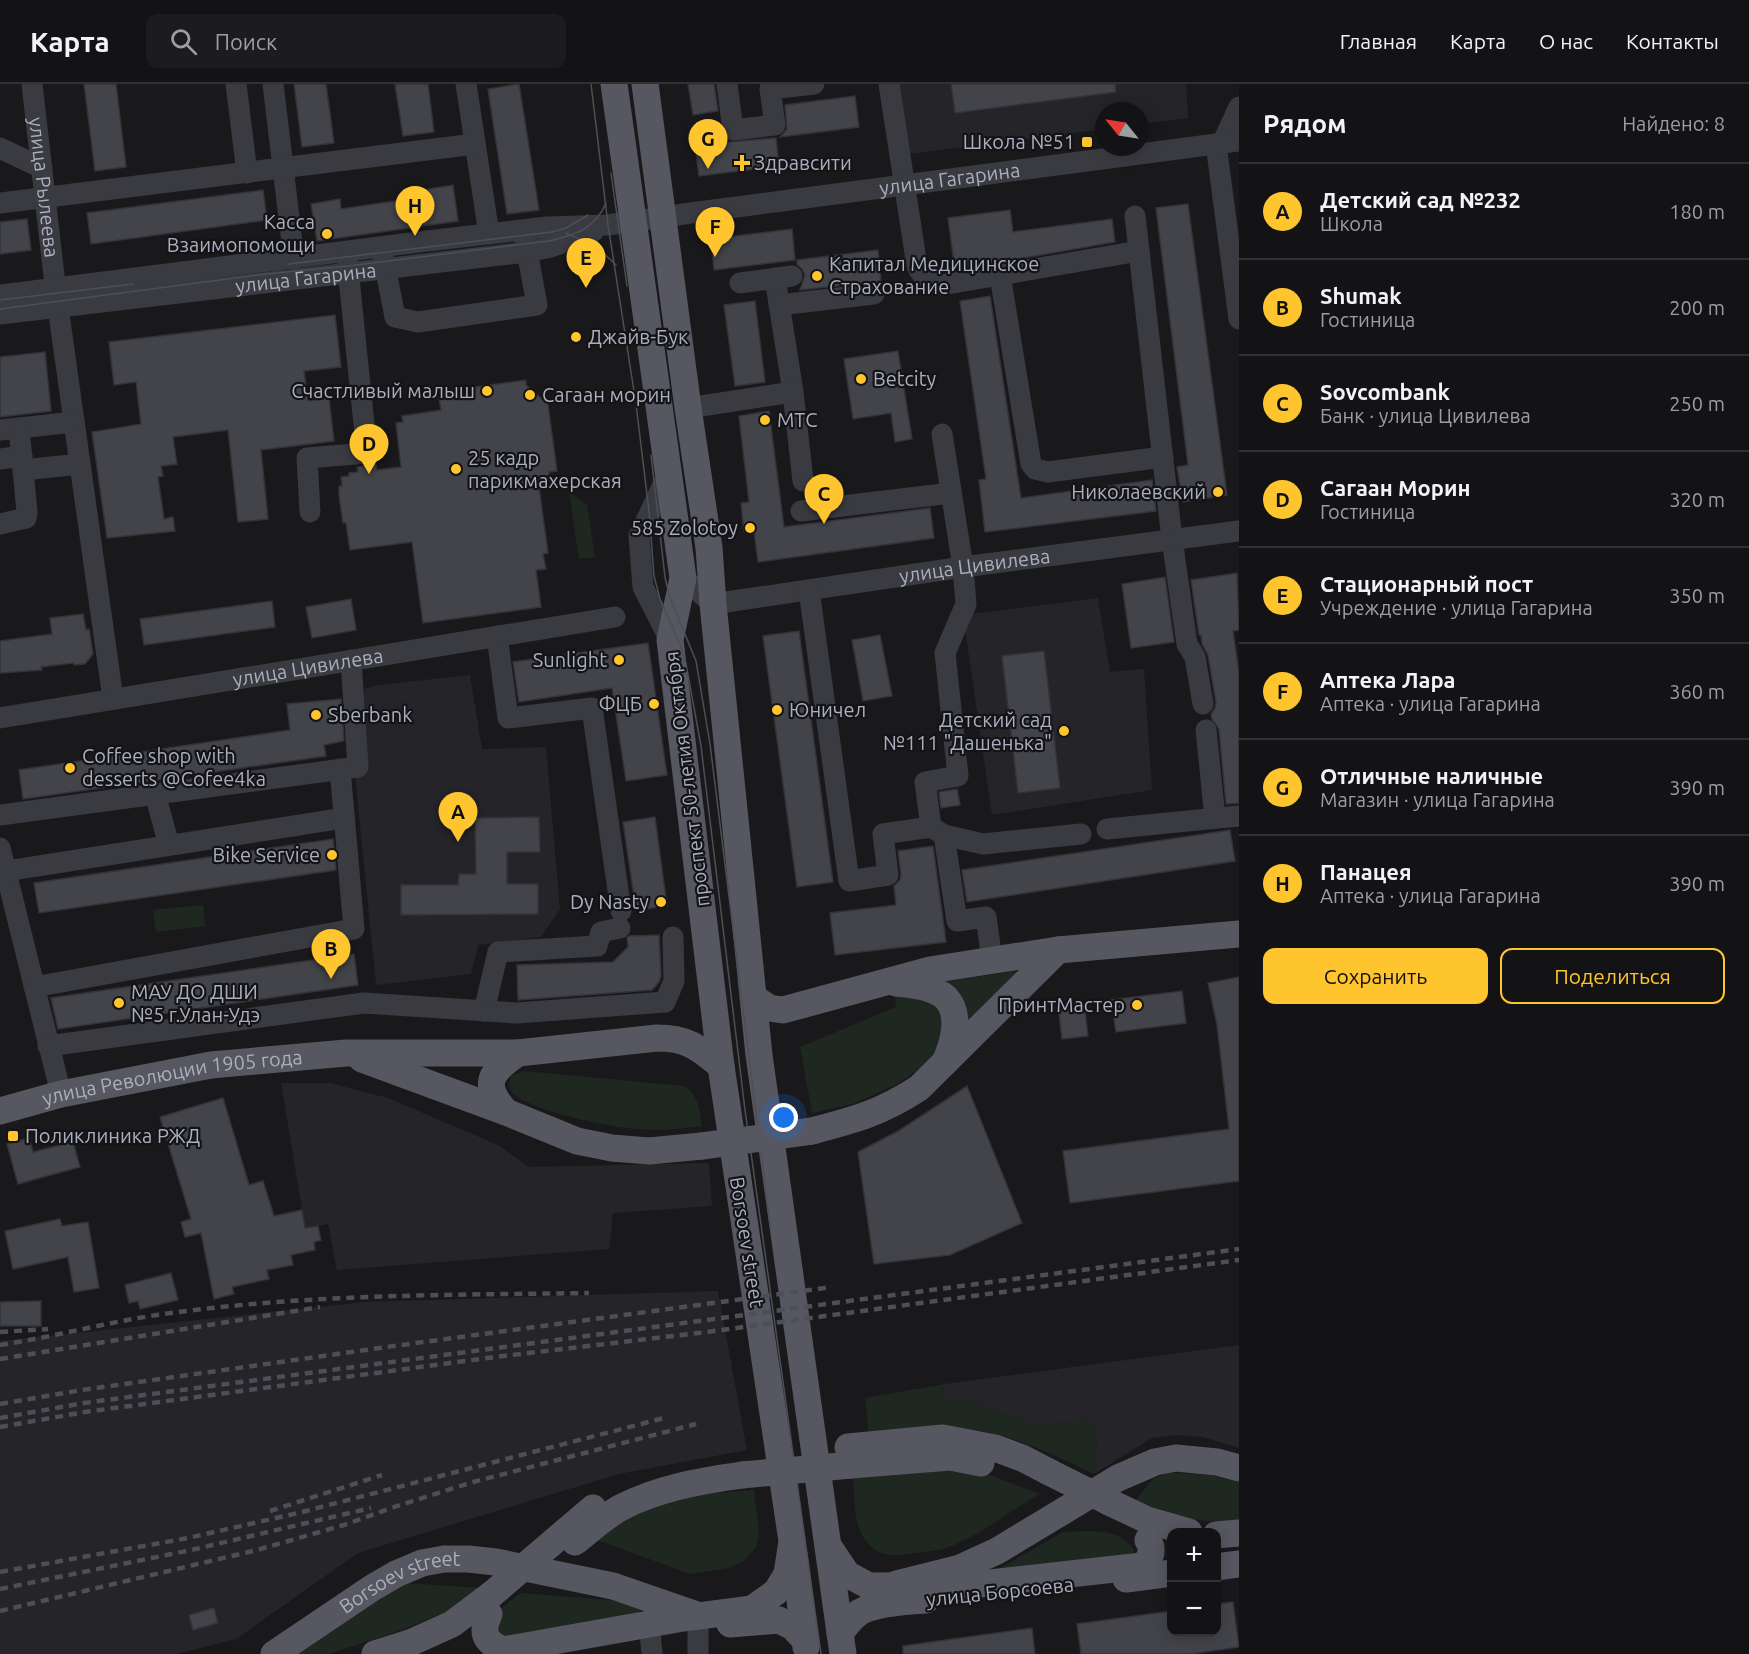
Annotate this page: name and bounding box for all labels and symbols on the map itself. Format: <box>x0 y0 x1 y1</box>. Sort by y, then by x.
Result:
north arrow <box>1095 102 1149 156</box>
street label: улица Рылеева <box>25 116 64 259</box>
pin: G <box>688 120 728 169</box>
place label: Школа №51 <box>963 130 1075 153</box>
marker: Школа №51 <box>1080 135 1094 149</box>
place label: Здравсити <box>754 151 852 174</box>
marker: Здравсити <box>735 156 749 170</box>
street label: улица Гагарина <box>878 158 1021 199</box>
pin: H <box>396 186 434 236</box>
pin: F <box>696 208 734 257</box>
place label: Касса Взаимопомощи <box>167 210 315 256</box>
marker: Касса Взаимопомощи <box>320 227 334 241</box>
pin: E <box>566 238 606 288</box>
place label: Капитал Медицинское Страхование <box>829 252 1039 298</box>
street label: улица Гагарина <box>234 258 378 297</box>
marker: Капитал Медицинское Страхование <box>810 269 824 283</box>
place label: Джайв-Бук <box>588 325 688 348</box>
marker: Джайв-Бук <box>569 330 583 344</box>
place label: Betcity <box>873 367 937 390</box>
marker: Betcity <box>854 372 868 386</box>
place label: Счастливый малыш <box>291 379 475 402</box>
place label: Сагаан морин <box>542 383 671 406</box>
marker: Счастливый малыш <box>480 384 494 398</box>
marker: Сагаан морин <box>523 388 537 402</box>
place label: МТС <box>777 408 818 431</box>
marker: МТС <box>758 413 772 427</box>
pin: D <box>350 424 388 474</box>
place label: 25 кадр парикмахерская <box>468 446 622 492</box>
marker: 25 кадр парикмахерская <box>449 462 463 476</box>
pin: C <box>804 474 844 524</box>
place label: Николаевский <box>1071 480 1206 503</box>
marker: Николаевский <box>1211 485 1225 499</box>
place label: 585 Zolotoy <box>631 516 738 539</box>
marker: 585 Zolotoy <box>743 521 757 535</box>
street label: улица Цивилева <box>897 544 1051 587</box>
street label: улица Цивилева <box>231 643 385 691</box>
place label: Sunlight <box>533 648 607 671</box>
street label: проспект 50-летия Октября <box>659 650 714 908</box>
marker: Sunlight <box>612 653 626 667</box>
place label: ФЦБ <box>598 692 642 715</box>
marker: ФЦБ <box>647 697 661 711</box>
place label: Юничел <box>789 698 866 721</box>
place label: Sberbank <box>328 703 412 726</box>
marker: Юничел <box>770 703 784 717</box>
marker: Sberbank <box>309 708 323 722</box>
place label: Детский сад №111 "Дашенька" <box>883 708 1052 754</box>
marker: Детский сад №111 "Дашенька" <box>1057 724 1071 738</box>
place label: Coffee shop with desserts @Cofee4ka <box>82 744 266 790</box>
marker: Coffee shop with desserts @Cofee4ka <box>63 761 77 775</box>
pin: A <box>438 792 478 842</box>
place label: Bike Service <box>213 843 320 866</box>
marker: Bike Service <box>325 848 339 862</box>
place label: Dy Nasty <box>570 890 649 913</box>
marker: Dy Nasty <box>654 895 668 909</box>
pin: B <box>312 930 350 979</box>
place label: МАУ ДО ДШИ №5 г.Улан-Удэ <box>131 980 260 1026</box>
place label: ПринтМастер <box>998 993 1125 1016</box>
marker: МАУ ДО ДШИ №5 г.Улан-Удэ <box>112 996 126 1010</box>
marker: ПринтМастер <box>1130 998 1144 1012</box>
street label: улица Революции 1905 года <box>39 1045 303 1110</box>
your location <box>769 1103 798 1132</box>
place label: Поликлиника РЖД <box>25 1124 200 1147</box>
marker: Поликлиника РЖД <box>6 1129 20 1143</box>
street label: Borsoev street <box>726 1175 769 1309</box>
street label: Borsoev street <box>335 1547 461 1618</box>
street label: улица Борсоева <box>925 1572 1075 1611</box>

